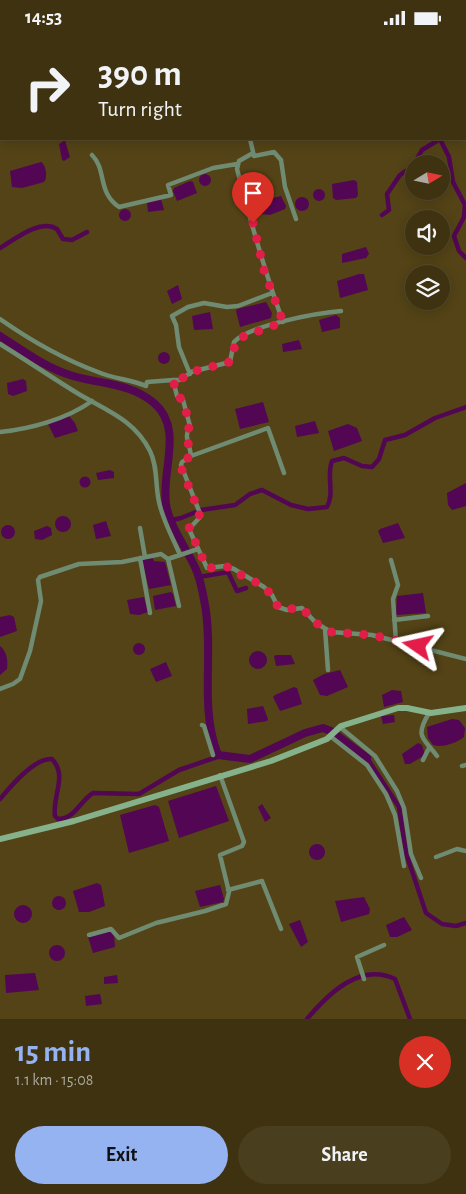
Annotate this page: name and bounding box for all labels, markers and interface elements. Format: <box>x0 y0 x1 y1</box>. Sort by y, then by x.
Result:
text: 14:53 <box>25 8 62 27</box>
icon: right <box>15 55 80 120</box>
text: 390 m <box>98 57 182 92</box>
text: Turn right <box>98 98 182 120</box>
north arrow <box>405 155 450 200</box>
map controls <box>405 155 450 310</box>
pin <box>232 172 274 223</box>
icon: arrive <box>239 179 267 207</box>
button: sound <box>405 210 450 255</box>
button: layers <box>405 265 450 310</box>
position arrow <box>391 619 443 671</box>
button: close <box>399 1036 451 1088</box>
text: 15 min <box>15 1037 91 1067</box>
text: 1.1 km · 15:08 <box>15 1072 93 1088</box>
button: Exit <box>15 1126 228 1184</box>
button: Share <box>238 1126 451 1184</box>

